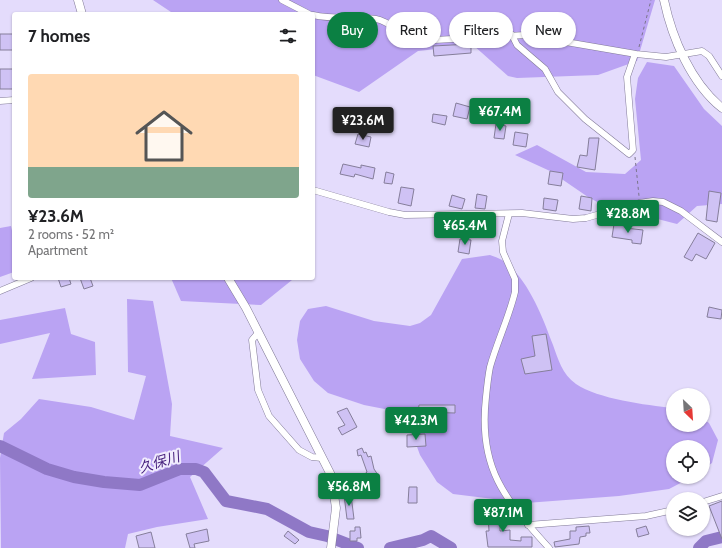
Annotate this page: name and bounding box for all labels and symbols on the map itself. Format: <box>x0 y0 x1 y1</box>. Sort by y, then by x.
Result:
pin: ¥67.4M <box>467 98 533 132</box>
pin: ¥23.6M <box>330 107 396 141</box>
pin: ¥28.8M <box>595 200 661 234</box>
pin: ¥65.4M <box>432 212 498 246</box>
north arrow <box>666 388 710 432</box>
pin: ¥42.3M <box>383 407 449 441</box>
water label: 久保川 <box>136 447 184 477</box>
pin: ¥56.8M <box>316 473 382 507</box>
pin: ¥87.1M <box>470 499 536 533</box>

